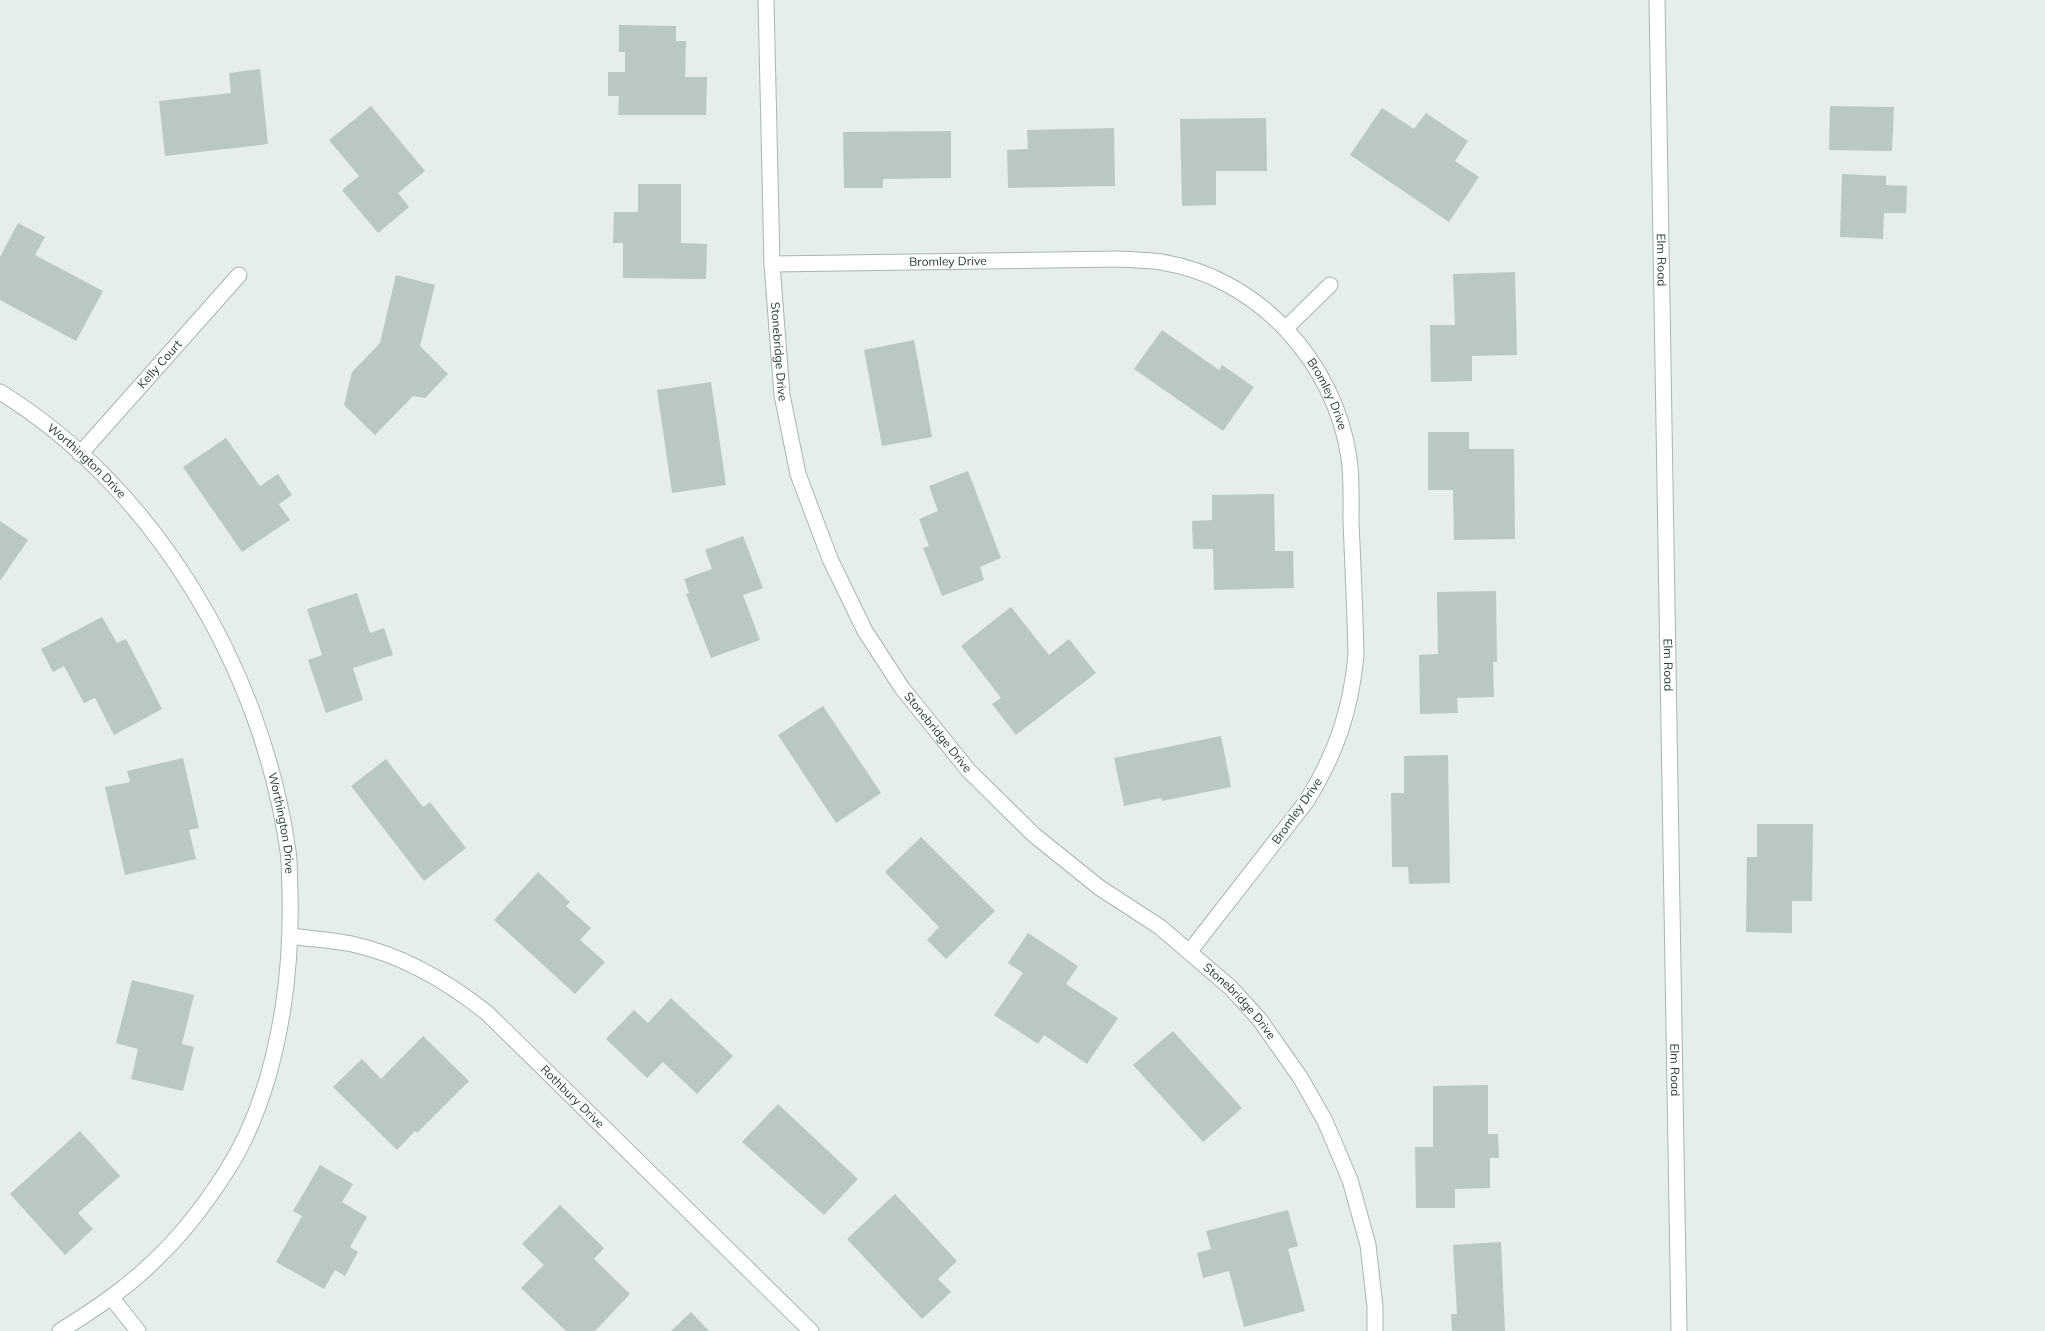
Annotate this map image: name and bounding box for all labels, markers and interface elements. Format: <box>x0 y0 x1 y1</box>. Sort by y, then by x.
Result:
street label: Elm Road <box>1654 233 1670 287</box>
street label: Bromley Drive <box>909 253 987 269</box>
street label: Stonebridge Drive <box>768 301 791 403</box>
street label: Kelly Court <box>134 337 185 391</box>
street label: Bromley Drive <box>1304 355 1351 431</box>
street label: Worthington Drive <box>44 420 130 501</box>
street label: Elm Road <box>1661 638 1676 692</box>
street label: Stonebridge Drive <box>901 689 975 776</box>
street label: Worthington Drive <box>265 771 297 874</box>
street label: Bromley Drive <box>1268 775 1325 847</box>
street label: Stonebridge Drive <box>1200 960 1279 1042</box>
street label: Elm Road <box>1667 1043 1683 1096</box>
street label: Rothbury Drive <box>538 1062 608 1131</box>

